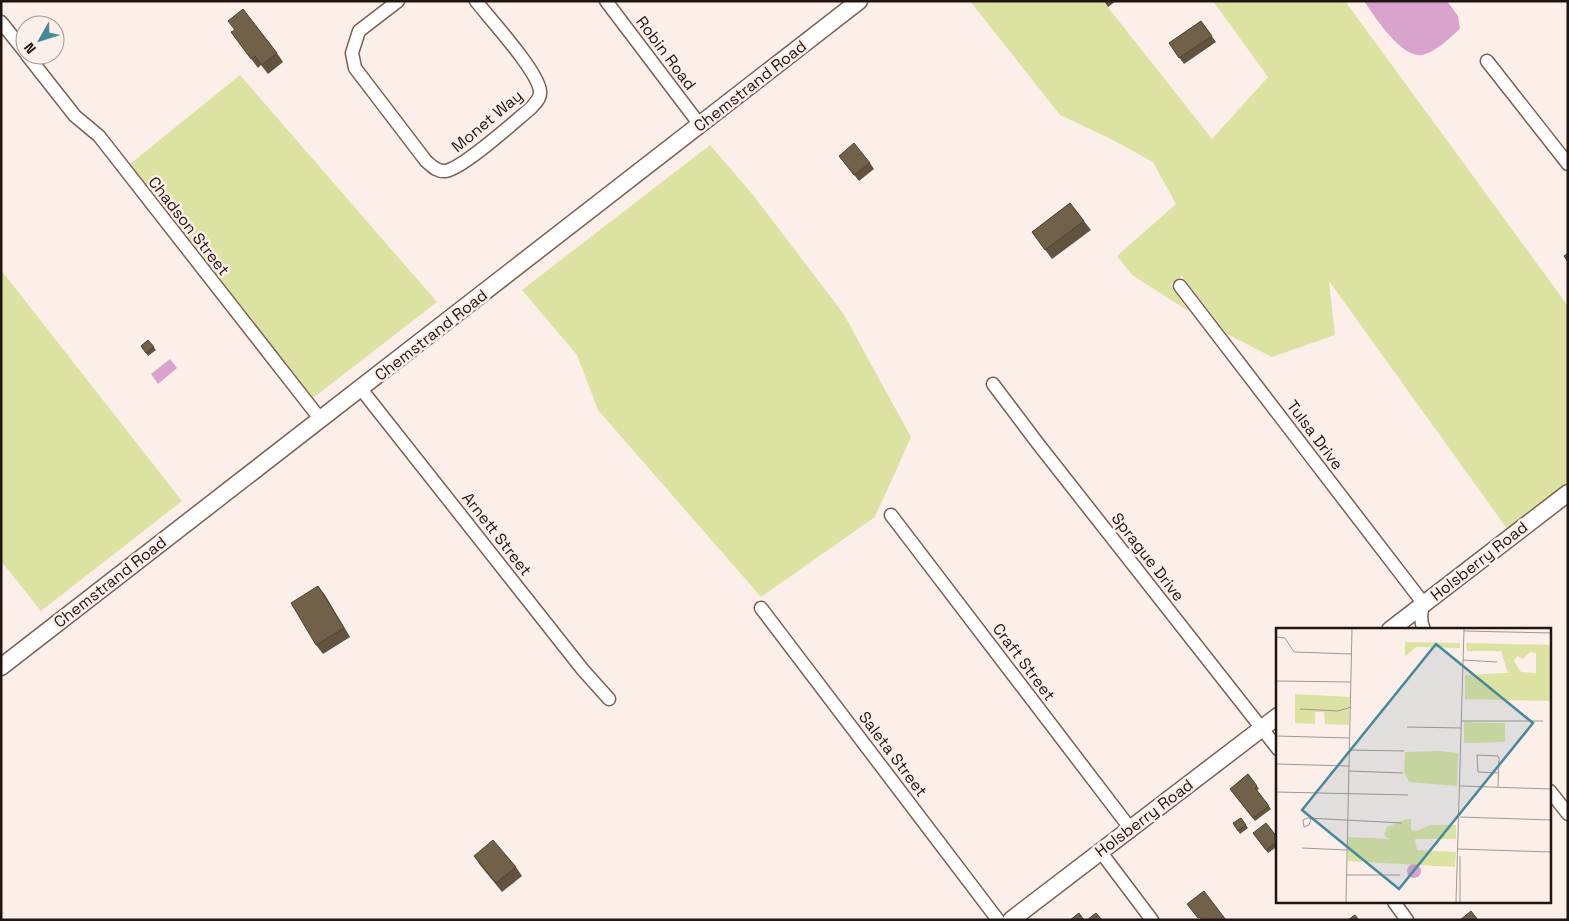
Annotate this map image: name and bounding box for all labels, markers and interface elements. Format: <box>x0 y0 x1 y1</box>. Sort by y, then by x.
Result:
street label: Robin Road <box>631 12 701 94</box>
north arrow <box>15 15 65 65</box>
street label: Chemstrand Road <box>689 35 811 137</box>
text: N <box>20 39 40 57</box>
street label: Monet Way <box>447 85 527 157</box>
street label: Chadson Street <box>144 172 234 280</box>
street label: Chemstrand Road <box>370 284 492 386</box>
street label: Tulsa Drive <box>1282 396 1348 474</box>
street label: Arnett Street <box>458 488 536 580</box>
street label: Sprague Drive <box>1107 508 1189 606</box>
street label: Holsberry Road <box>1426 516 1532 606</box>
street label: Chemstrand Road <box>49 531 171 633</box>
street label: Craft Street <box>988 619 1060 705</box>
inset map <box>1276 628 1552 904</box>
street label: Saleta Street <box>854 707 932 801</box>
street label: Holsberry Road <box>1091 774 1197 862</box>

